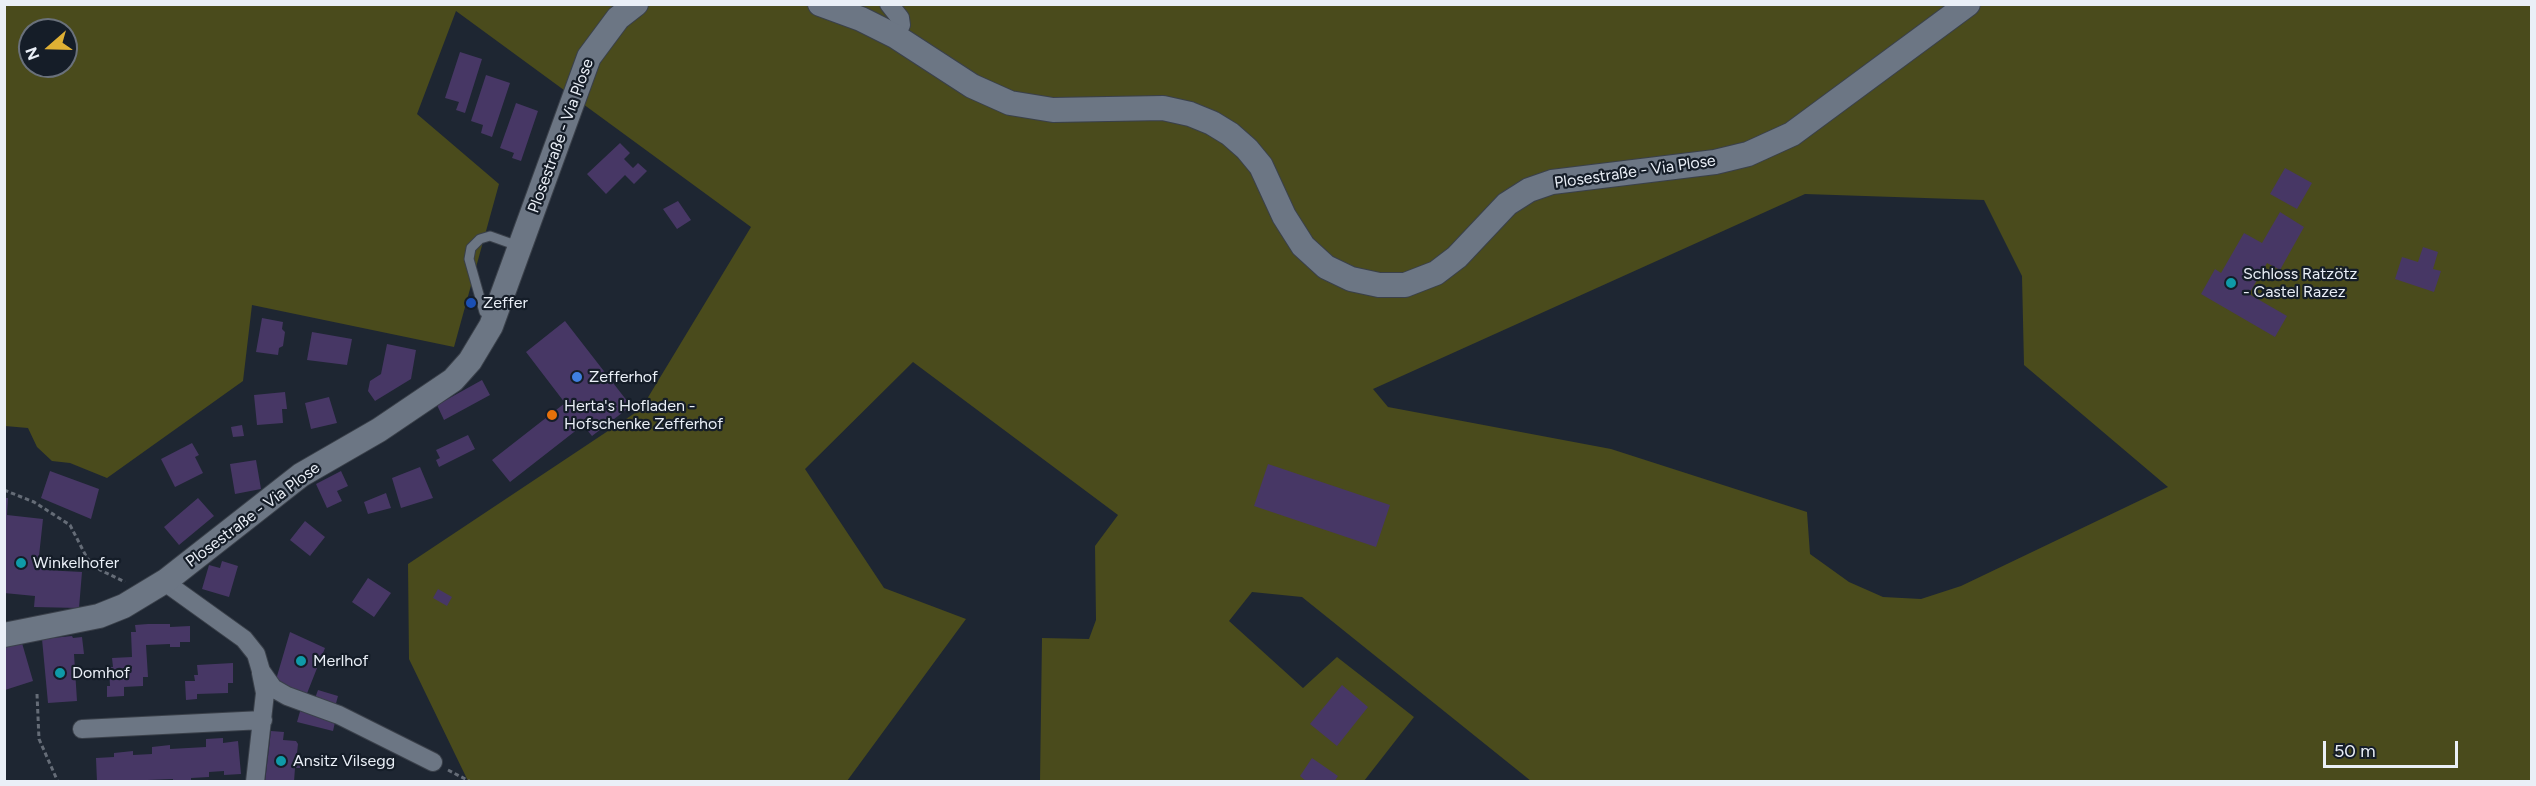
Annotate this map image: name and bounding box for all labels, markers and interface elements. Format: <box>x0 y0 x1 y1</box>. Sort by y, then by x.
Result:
north arrow <box>18 18 78 78</box>
text: N <box>21 45 44 63</box>
street label: Plosestraße - Via Plose <box>524 56 598 216</box>
street label: Plosestraße - Via Plose <box>1553 151 1717 193</box>
place label: Schloss Ratzötz - Castel Razez <box>2243 264 2357 302</box>
marker: Schloss Ratzötz - Castel Razez <box>2224 276 2238 290</box>
place label: Zeffer <box>483 293 528 313</box>
marker: Zeffer <box>464 296 478 310</box>
place label: Zefferhof <box>589 367 658 387</box>
marker: Zefferhof <box>570 370 584 384</box>
place label: Herta's Hofladen - Hofschenke Zefferhof <box>564 396 723 434</box>
marker: Herta's Hofladen - Hofschenke Zefferhof <box>545 408 559 422</box>
street label: Plosestraße - Via Plose <box>182 458 324 572</box>
place label: Winkelhofer <box>33 553 119 573</box>
marker: Winkelhofer <box>14 556 28 570</box>
place label: Merlhof <box>313 651 368 671</box>
marker: Merlhof <box>294 654 308 668</box>
place label: Domhof <box>72 663 130 683</box>
marker: Domhof <box>53 666 67 680</box>
scale bar <box>2326 729 2461 767</box>
text: 50 m <box>2334 740 2376 762</box>
place label: Ansitz Vilsegg <box>293 751 395 771</box>
marker: Ansitz Vilsegg <box>274 754 288 768</box>

